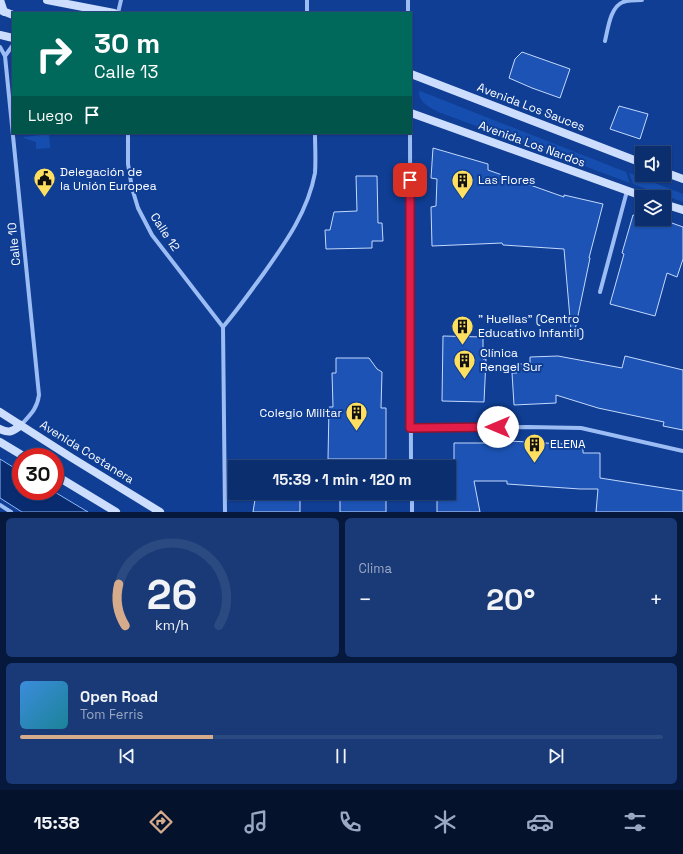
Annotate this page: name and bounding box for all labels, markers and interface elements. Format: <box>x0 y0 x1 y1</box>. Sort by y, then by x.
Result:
text: 30 m <box>94 25 160 61</box>
icon: right <box>28 28 80 80</box>
text: Calle 13 <box>94 60 158 83</box>
street label: Avenida Los Sauces <box>475 79 587 135</box>
icon: arrive <box>81 104 103 126</box>
text: Luego <box>28 106 73 125</box>
street label: Avenida Los Nardos <box>476 117 588 171</box>
map controls <box>635 146 671 226</box>
button: sound <box>635 146 671 182</box>
pin <box>393 163 427 197</box>
place label: Delegación de la Unión Europea <box>60 164 157 194</box>
public building icon: Delegación de la Unión Europea <box>31 166 57 199</box>
building icon: Las Flores <box>449 167 475 200</box>
icon: arrive <box>399 169 421 191</box>
place label: Las Flores <box>478 172 535 188</box>
button: layers <box>635 190 671 226</box>
street label: Calle 12 <box>147 210 183 254</box>
street label: Calle 10 <box>4 222 24 266</box>
place label: " Huellas" (Centro Educativo Infantil) <box>478 311 584 341</box>
building icon: " Huellas" (Centro Educativo Infantil) <box>450 313 476 346</box>
place label: Clínica Rengel Sur <box>480 345 543 375</box>
building icon: Clínica Rengel Sur <box>451 347 477 380</box>
building icon: Colegio Militar <box>344 400 370 433</box>
place label: Colegio Militar <box>260 405 342 421</box>
position arrow <box>477 406 519 448</box>
street label: Avenida Costanera <box>37 417 137 487</box>
building icon: ELENA <box>522 431 548 464</box>
place label: ELENA <box>550 436 586 452</box>
speed limit sign: 30 <box>12 448 64 500</box>
text: 15:39 · 1 min · 120 m <box>272 470 412 489</box>
text: Clima <box>359 560 392 577</box>
text: 26 <box>147 567 197 620</box>
text: 20° <box>486 580 535 619</box>
text: − <box>359 585 372 613</box>
text: + <box>649 585 663 613</box>
text: km/h <box>155 615 189 633</box>
text: Open Road <box>80 687 158 706</box>
text: Tom Ferris <box>80 706 143 723</box>
icon: previous <box>116 745 138 767</box>
icon: pause <box>330 745 352 767</box>
icon: next <box>545 745 567 767</box>
icon: directions <box>147 808 175 836</box>
icon: music <box>242 808 270 836</box>
icon: phone <box>336 808 364 836</box>
icon: climate <box>431 808 459 836</box>
icon: car <box>526 808 554 836</box>
icon: filters <box>621 808 649 836</box>
text: 15:38 <box>33 811 80 834</box>

